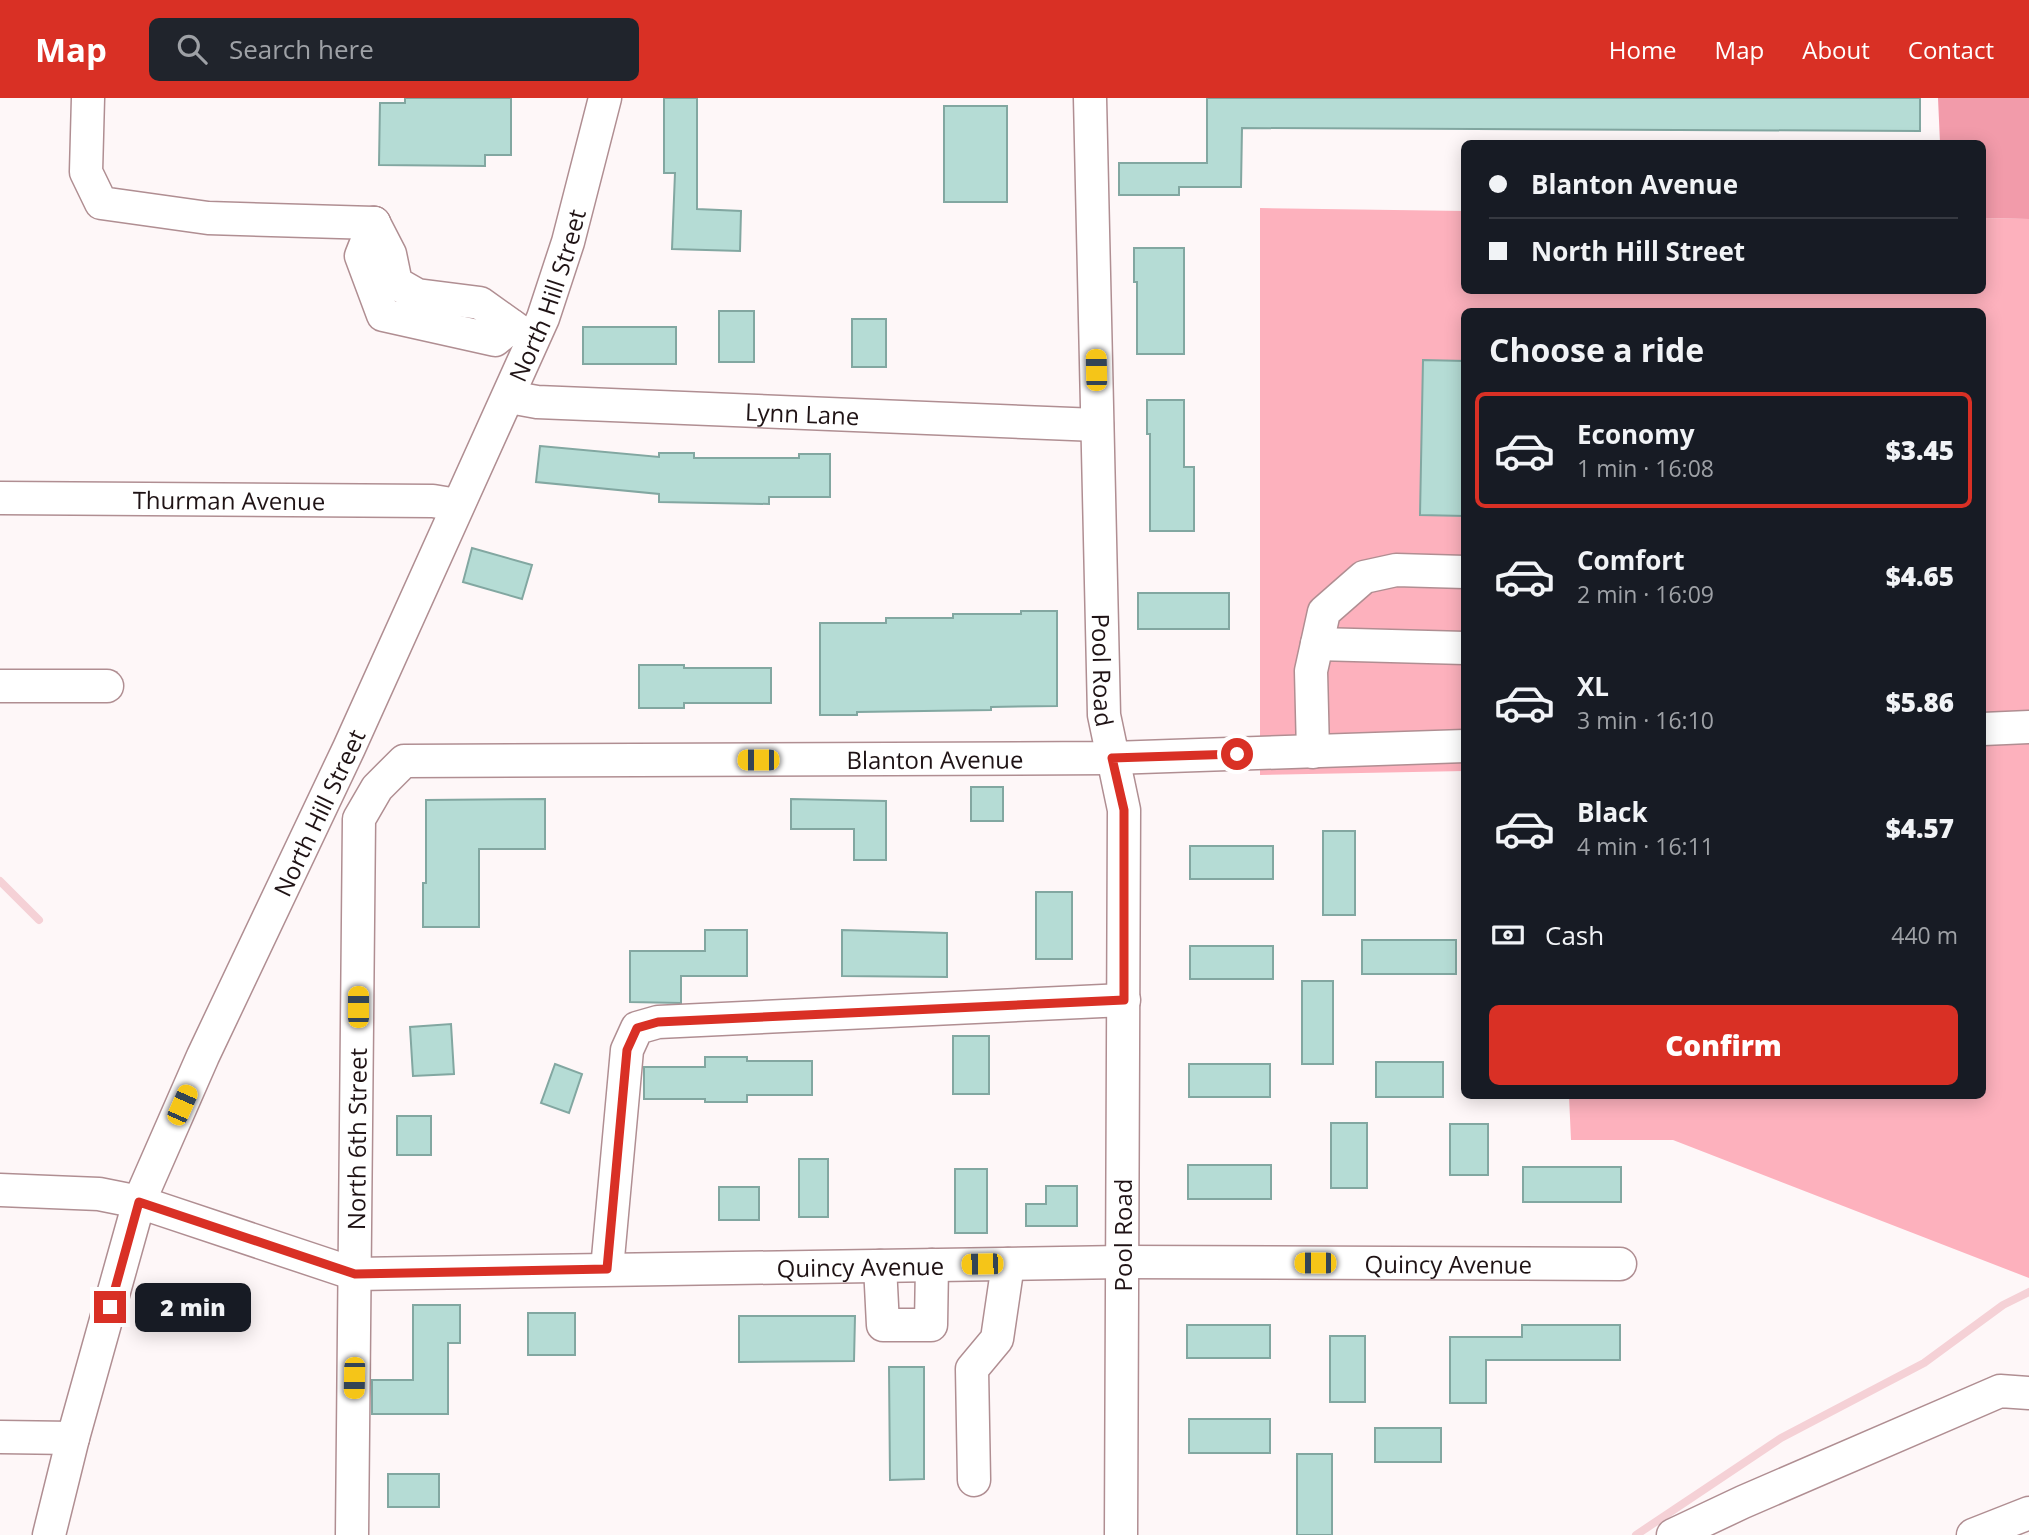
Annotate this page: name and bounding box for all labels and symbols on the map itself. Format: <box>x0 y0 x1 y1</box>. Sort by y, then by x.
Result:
street label: North Hill Street <box>500 205 592 386</box>
car <box>1086 349 1107 391</box>
street label: Lynn Lane <box>745 394 860 432</box>
street label: Thurman Avenue <box>133 482 325 517</box>
street label: Pool Road <box>1085 613 1122 729</box>
street label: North Hill Street <box>265 724 372 901</box>
route start <box>1221 738 1253 770</box>
street label: Blanton Avenue <box>846 742 1024 776</box>
car <box>738 750 780 771</box>
car <box>348 986 369 1028</box>
street label: North 6th Street <box>338 1048 373 1230</box>
car <box>164 1082 201 1128</box>
street label: Pool Road <box>1106 1179 1139 1291</box>
street label: Quincy Avenue <box>1365 1246 1532 1280</box>
street label: Quincy Avenue <box>776 1248 944 1284</box>
car <box>961 1253 1004 1275</box>
car <box>1295 1253 1337 1274</box>
callout: 2 min <box>134 1282 250 1332</box>
route end <box>94 1291 126 1323</box>
car <box>344 1357 365 1399</box>

